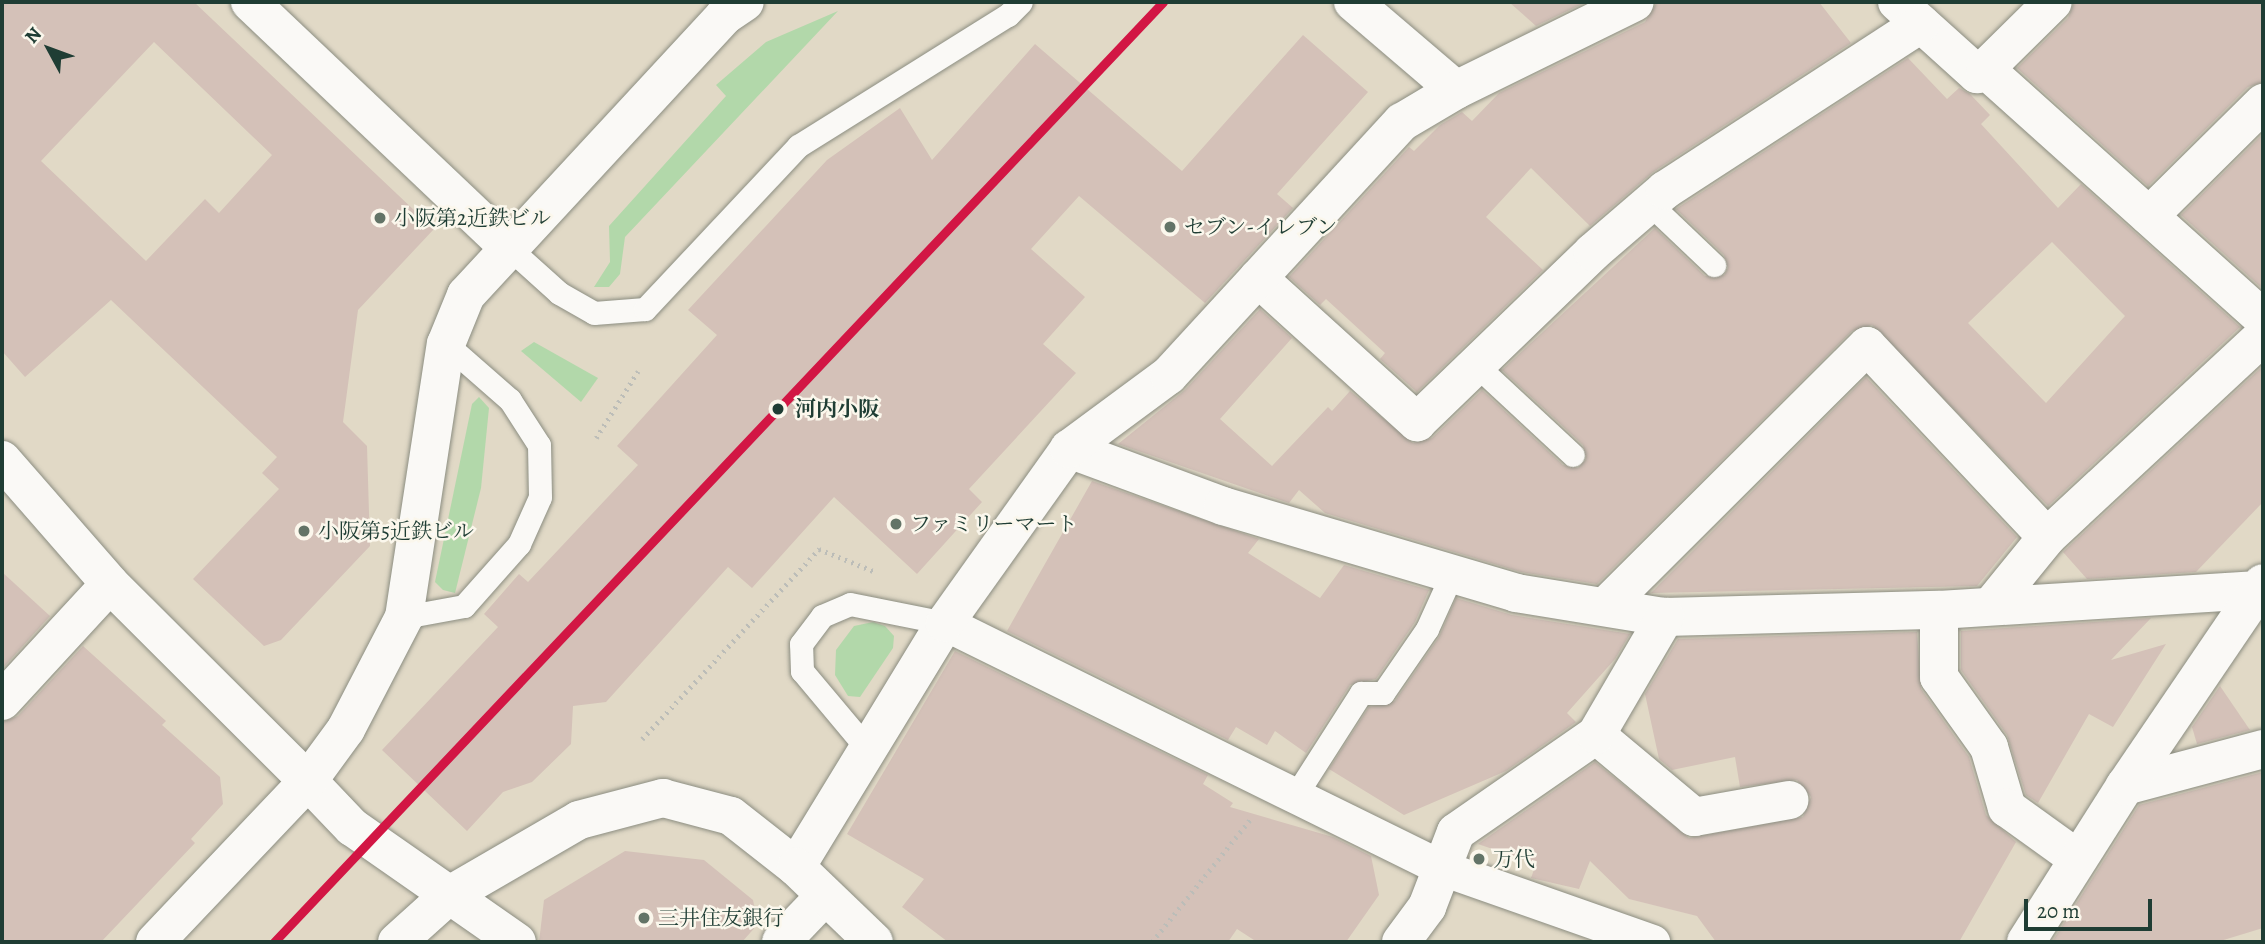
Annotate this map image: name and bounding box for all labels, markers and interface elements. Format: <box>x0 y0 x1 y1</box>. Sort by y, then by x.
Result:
north arrow <box>14 14 84 84</box>
text: N <box>19 21 48 49</box>
place label: 小阪第2近鉄ビル <box>394 205 551 231</box>
marker: 小阪第2近鉄ビル <box>372 210 388 226</box>
place label: セブン-イレブン <box>1184 214 1339 240</box>
marker: セブン-イレブン <box>1162 219 1178 235</box>
place label: 河内小阪 <box>795 396 879 422</box>
marker: 河内小阪 <box>767 398 789 420</box>
place label: ファミリーマート <box>910 511 1078 537</box>
marker: ファミリーマート <box>888 516 904 532</box>
place label: 小阪第5近鉄ビル <box>318 518 474 544</box>
marker: 小阪第5近鉄ビル <box>296 523 312 539</box>
place label: 万代 <box>1493 846 1535 872</box>
marker: 万代 <box>1471 851 1487 867</box>
scale bar <box>2027 884 2155 928</box>
text: 20 m <box>2037 897 2080 925</box>
place label: 三井住友銀行 <box>658 905 784 931</box>
marker: 三井住友銀行 <box>636 910 652 926</box>

